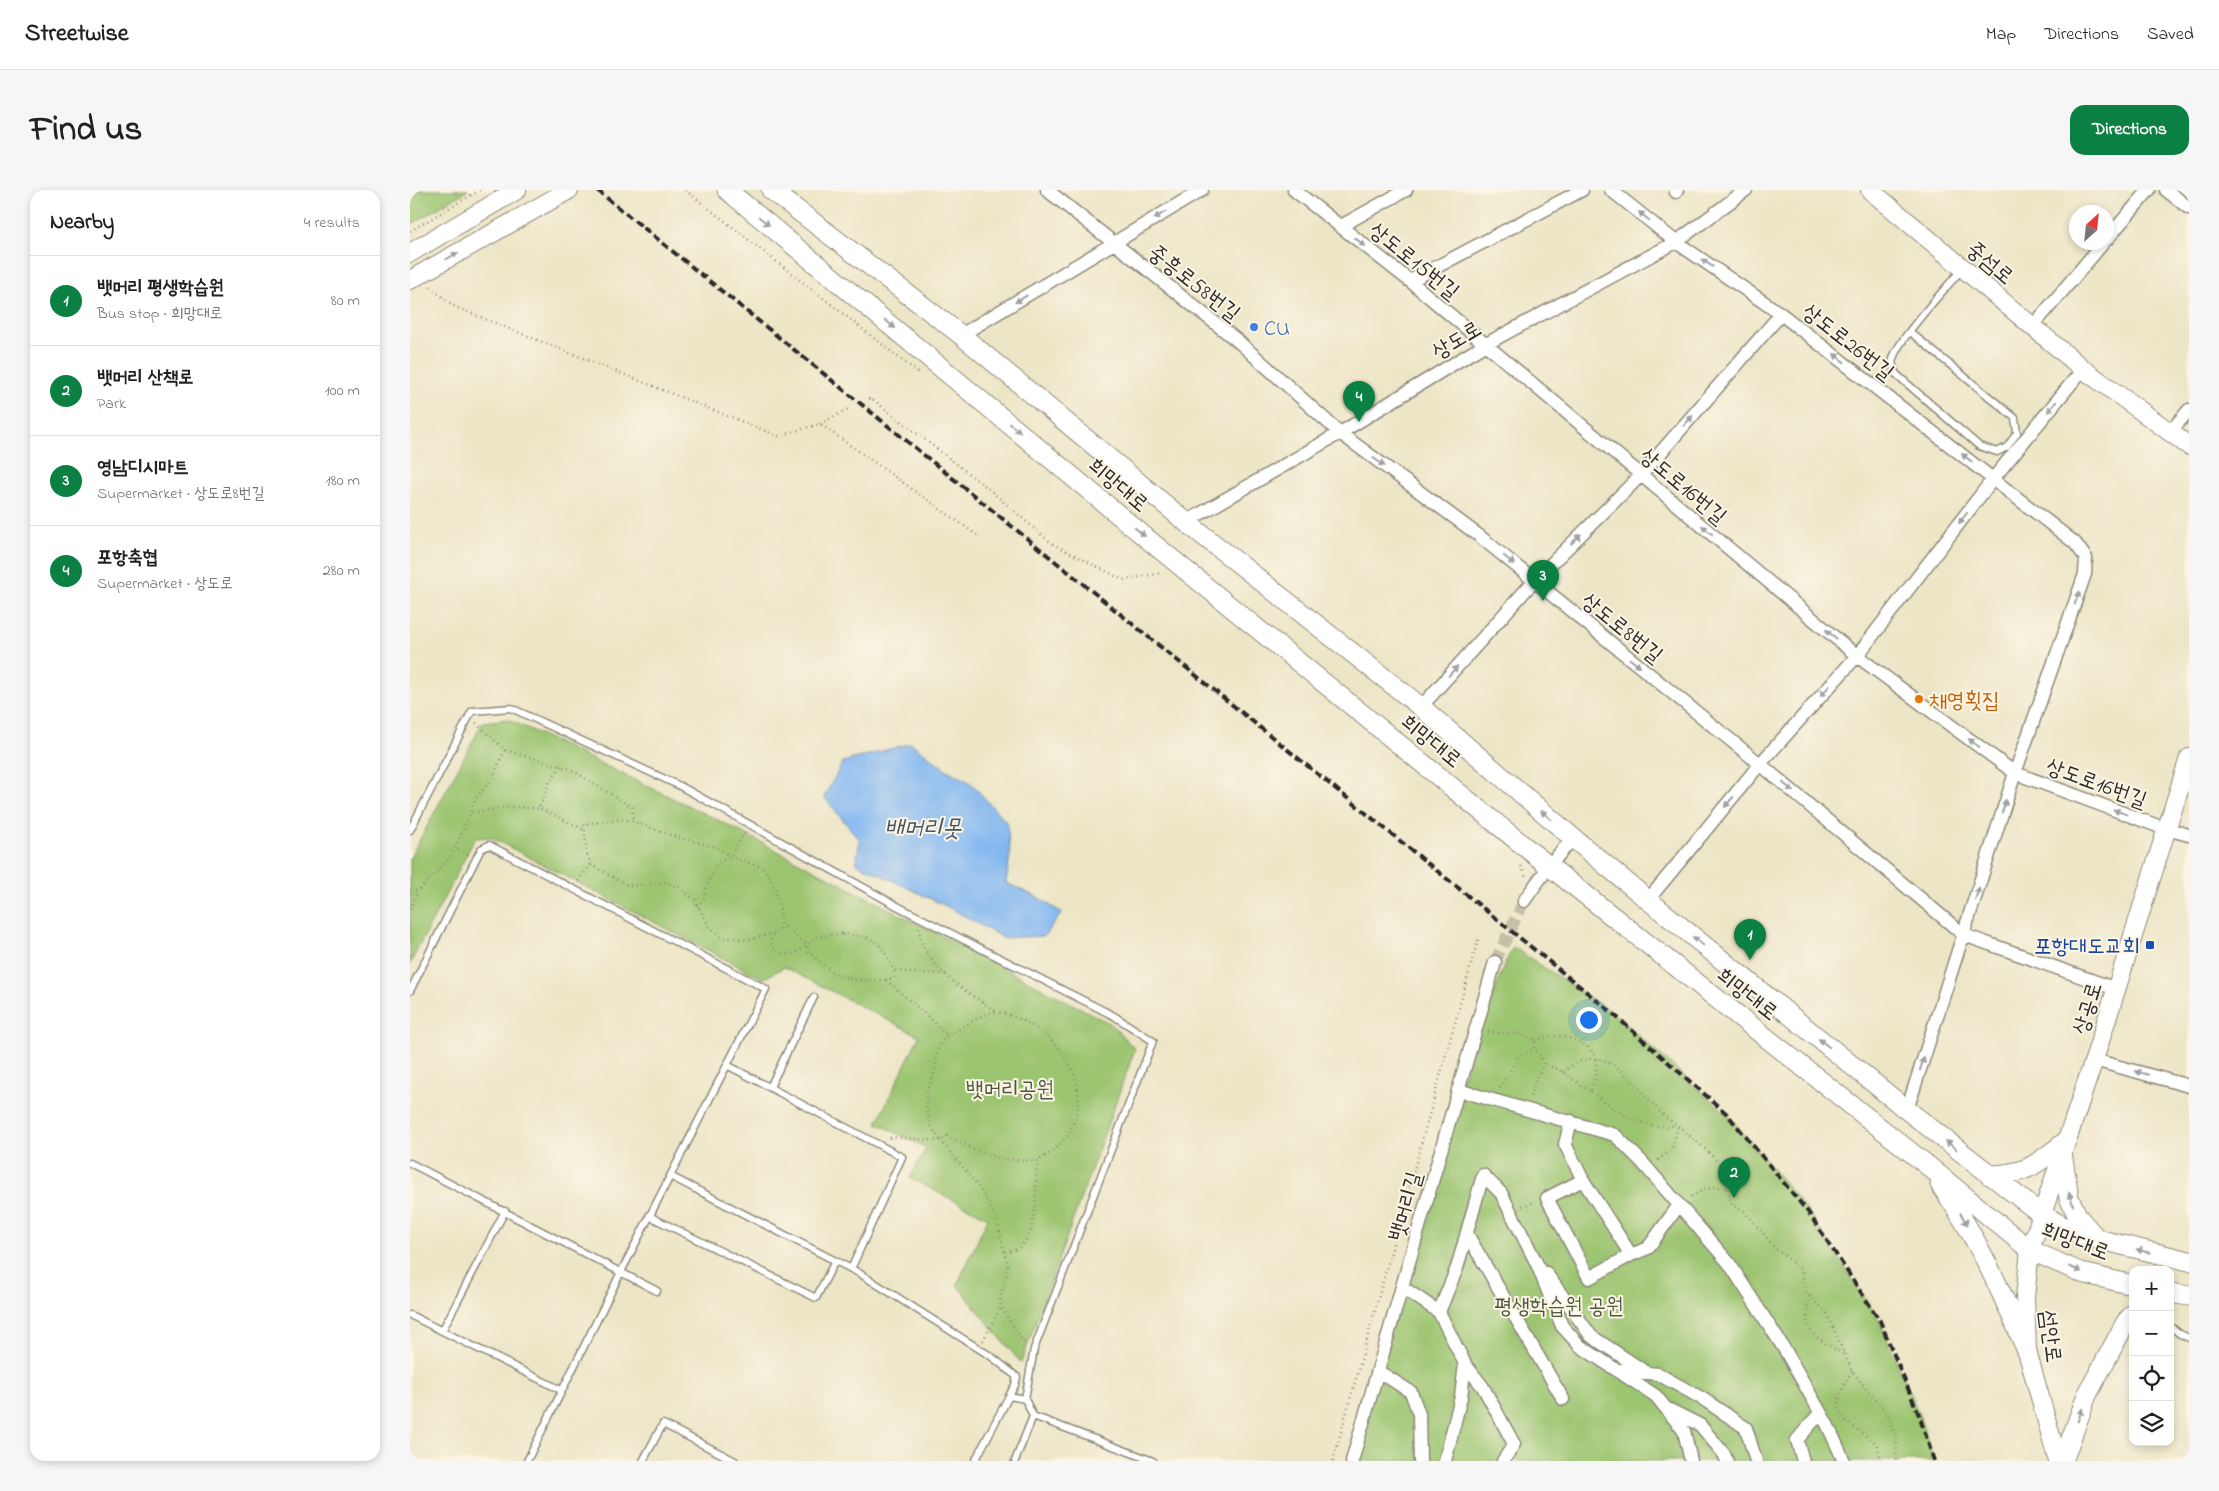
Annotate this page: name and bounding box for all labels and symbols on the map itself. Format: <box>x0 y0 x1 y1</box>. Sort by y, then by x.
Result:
north arrow <box>2069 205 2114 250</box>
one-way arrow <box>1637 210 1650 221</box>
one-way arrow <box>1153 211 1166 220</box>
one-way arrow <box>758 215 770 227</box>
street label: 상도로15번길 <box>1361 216 1465 309</box>
street label: 중섬로 <box>1958 235 2020 294</box>
one-way arrow <box>1353 236 1366 247</box>
street label: 중흥로58번길 <box>1140 238 1246 331</box>
one-way arrow <box>446 252 459 261</box>
one-way arrow <box>1700 258 1714 268</box>
one-way arrow <box>1014 295 1027 304</box>
street label: 상도로26번길 <box>1794 297 1900 390</box>
place label: CU <box>1264 314 1290 346</box>
street label: 상도로 <box>1427 314 1489 369</box>
one-way arrow <box>883 319 896 330</box>
marker: CU <box>1248 321 1260 333</box>
one-way arrow <box>1832 353 1845 364</box>
pin: 4 <box>1343 381 1375 422</box>
one-way arrow <box>2047 400 2058 413</box>
one-way arrow <box>1682 415 1693 428</box>
one-way arrow <box>1009 422 1021 433</box>
street label: 상도로16번길 <box>1631 441 1733 534</box>
street label: 희망대로 <box>1080 451 1154 521</box>
one-way arrow <box>1961 453 1974 464</box>
one-way arrow <box>1372 457 1386 467</box>
one-way arrow <box>1958 511 1969 524</box>
one-way arrow <box>1701 524 1713 536</box>
one-way arrow <box>1133 527 1146 538</box>
one-way arrow <box>1570 533 1582 545</box>
one-way arrow <box>1502 554 1514 566</box>
pin: 3 <box>1527 560 1559 601</box>
street label: 상도로8번길 <box>1573 586 1669 672</box>
one-way arrow <box>2073 590 2081 605</box>
one-way arrow <box>1825 629 1838 640</box>
one-way arrow <box>1628 657 1641 668</box>
one-way arrow <box>1447 665 1459 677</box>
one-way arrow <box>1819 684 1831 696</box>
place label: 채영횟집 <box>1929 686 2000 718</box>
marker: 채영횟집 <box>1913 693 1925 705</box>
street label: 희망대로 <box>1393 708 1468 777</box>
one-way arrow <box>1968 738 1981 749</box>
street label: 상도로16번길 <box>2041 752 2151 818</box>
one-way arrow <box>1781 782 1794 793</box>
one-way arrow <box>1724 795 1735 808</box>
one-way arrow <box>2001 799 2009 814</box>
one-way arrow <box>2112 808 2127 816</box>
one-way arrow <box>1540 810 1553 821</box>
water label: 배머리못 <box>884 812 962 847</box>
one-way arrow <box>1973 886 1981 901</box>
pin: 1 <box>1734 919 1766 960</box>
place label: 포항대도교회 <box>2034 932 2140 964</box>
one-way arrow <box>1692 935 1705 946</box>
marker: 포항대도교회 <box>2144 939 2156 951</box>
street label: 희망대로 <box>1708 961 1784 1030</box>
street label: 상공로 <box>2066 979 2112 1039</box>
your location <box>1576 1007 1602 1033</box>
one-way arrow <box>1818 1038 1831 1049</box>
one-way arrow <box>1918 1056 1926 1071</box>
one-way arrow <box>2134 1069 2149 1077</box>
park label: 뱃머리공원 <box>966 1075 1054 1107</box>
one-way arrow <box>1945 1140 1958 1151</box>
pin: 2 <box>1718 1157 1750 1198</box>
street label: 뱃머리길 <box>1382 1168 1432 1245</box>
one-way arrow <box>2067 1192 2074 1207</box>
one-way arrow <box>1960 1213 1969 1226</box>
street label: 희망대로 <box>2036 1215 2114 1270</box>
one-way arrow <box>2135 1247 2150 1255</box>
one-way arrow <box>2068 1266 2082 1274</box>
park label: 평생학습원 공원 <box>1494 1292 1624 1324</box>
street label: 섬안로 <box>2030 1308 2068 1365</box>
one-way arrow <box>2076 1407 2084 1422</box>

